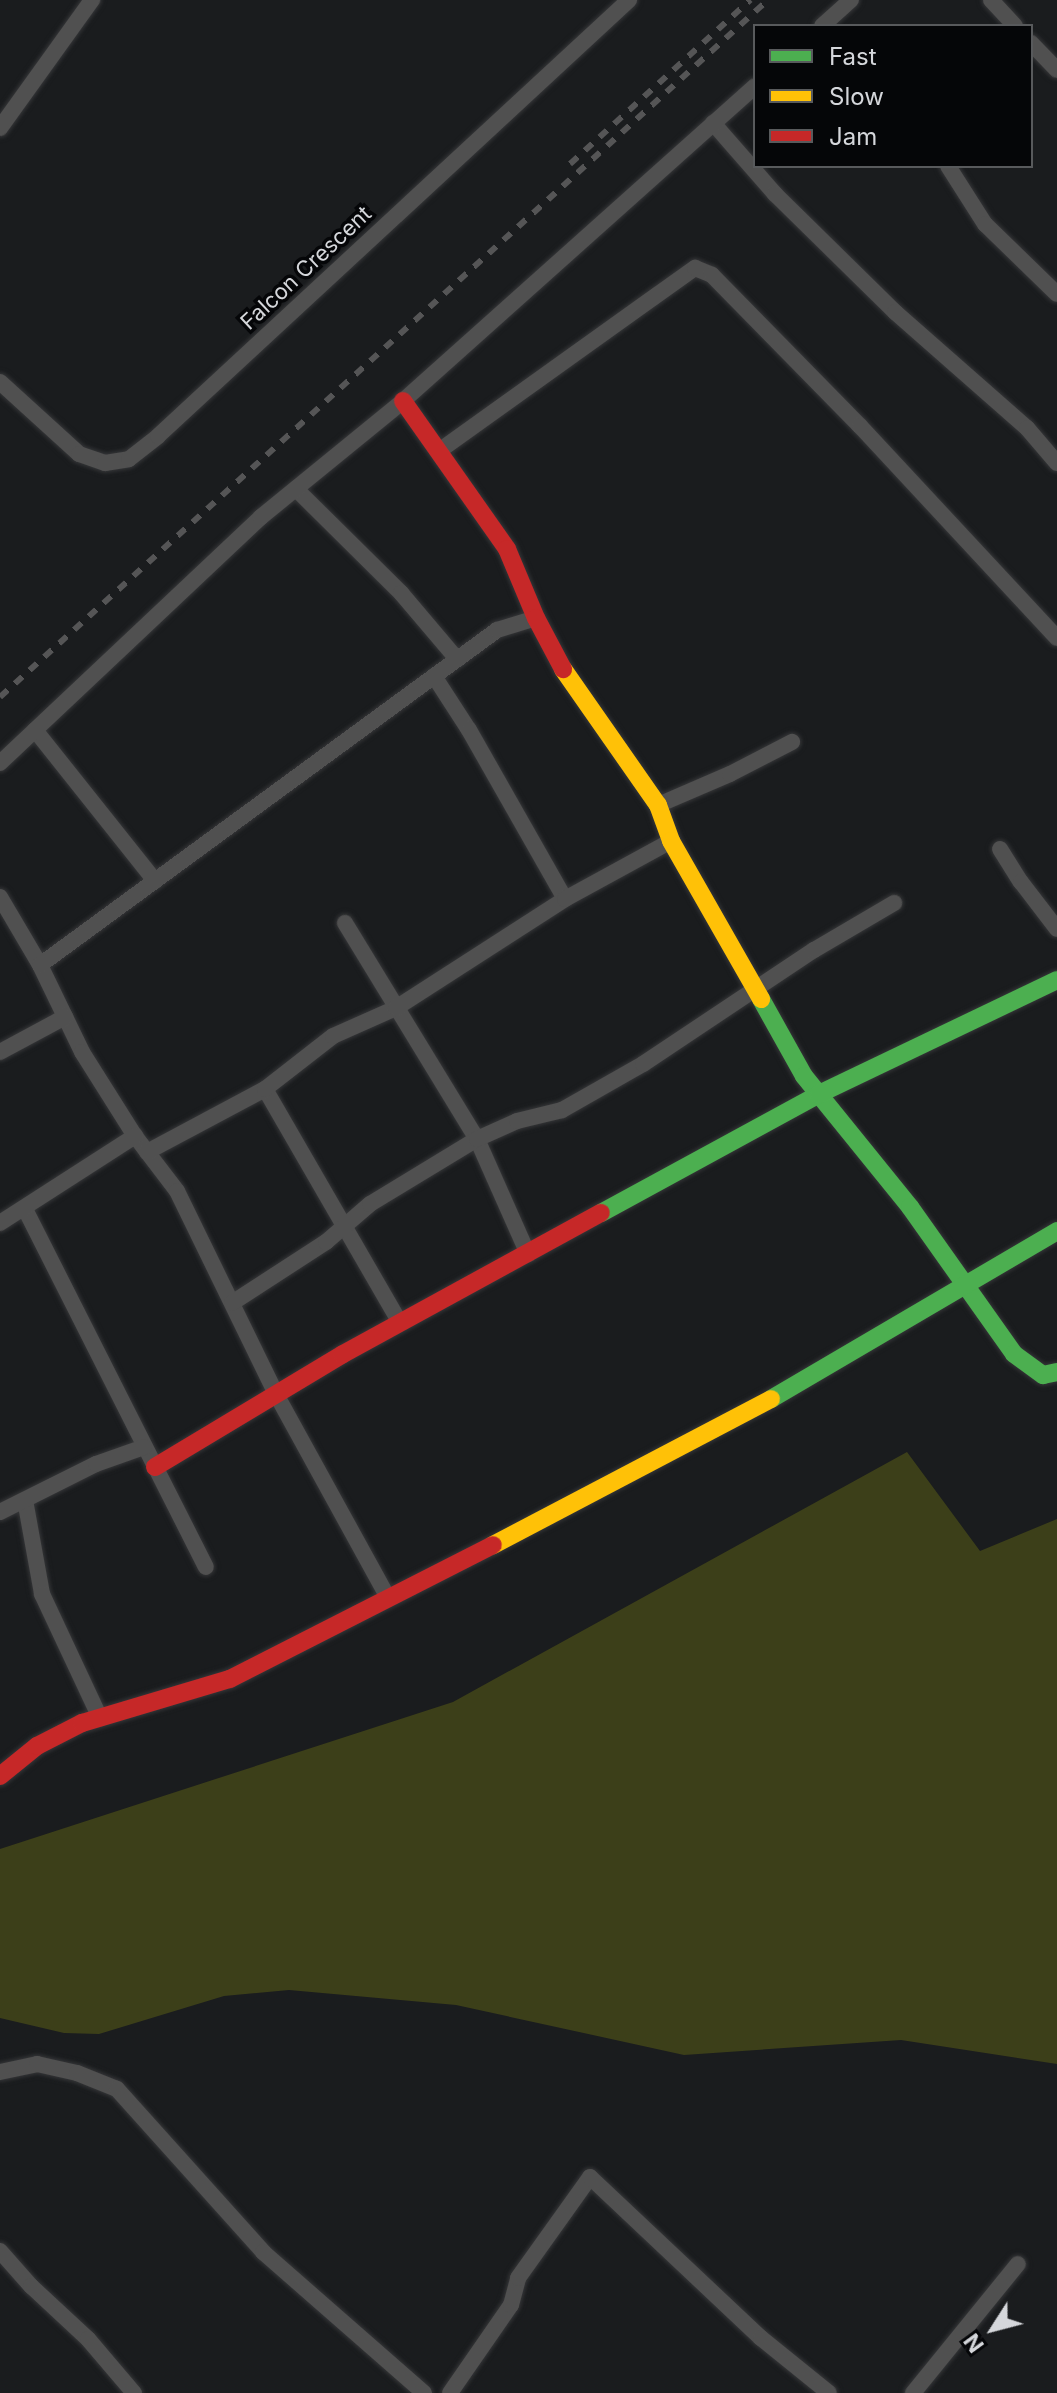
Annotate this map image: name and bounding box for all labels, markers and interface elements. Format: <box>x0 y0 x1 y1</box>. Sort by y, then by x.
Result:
legend <box>753 24 1033 168</box>
text: Fast <box>829 42 877 71</box>
text: Slow <box>829 82 884 111</box>
text: Jam <box>829 122 877 151</box>
street label: Falcon Crescent <box>235 201 377 335</box>
north arrow <box>953 2289 1033 2369</box>
text: N <box>958 2329 989 2358</box>

